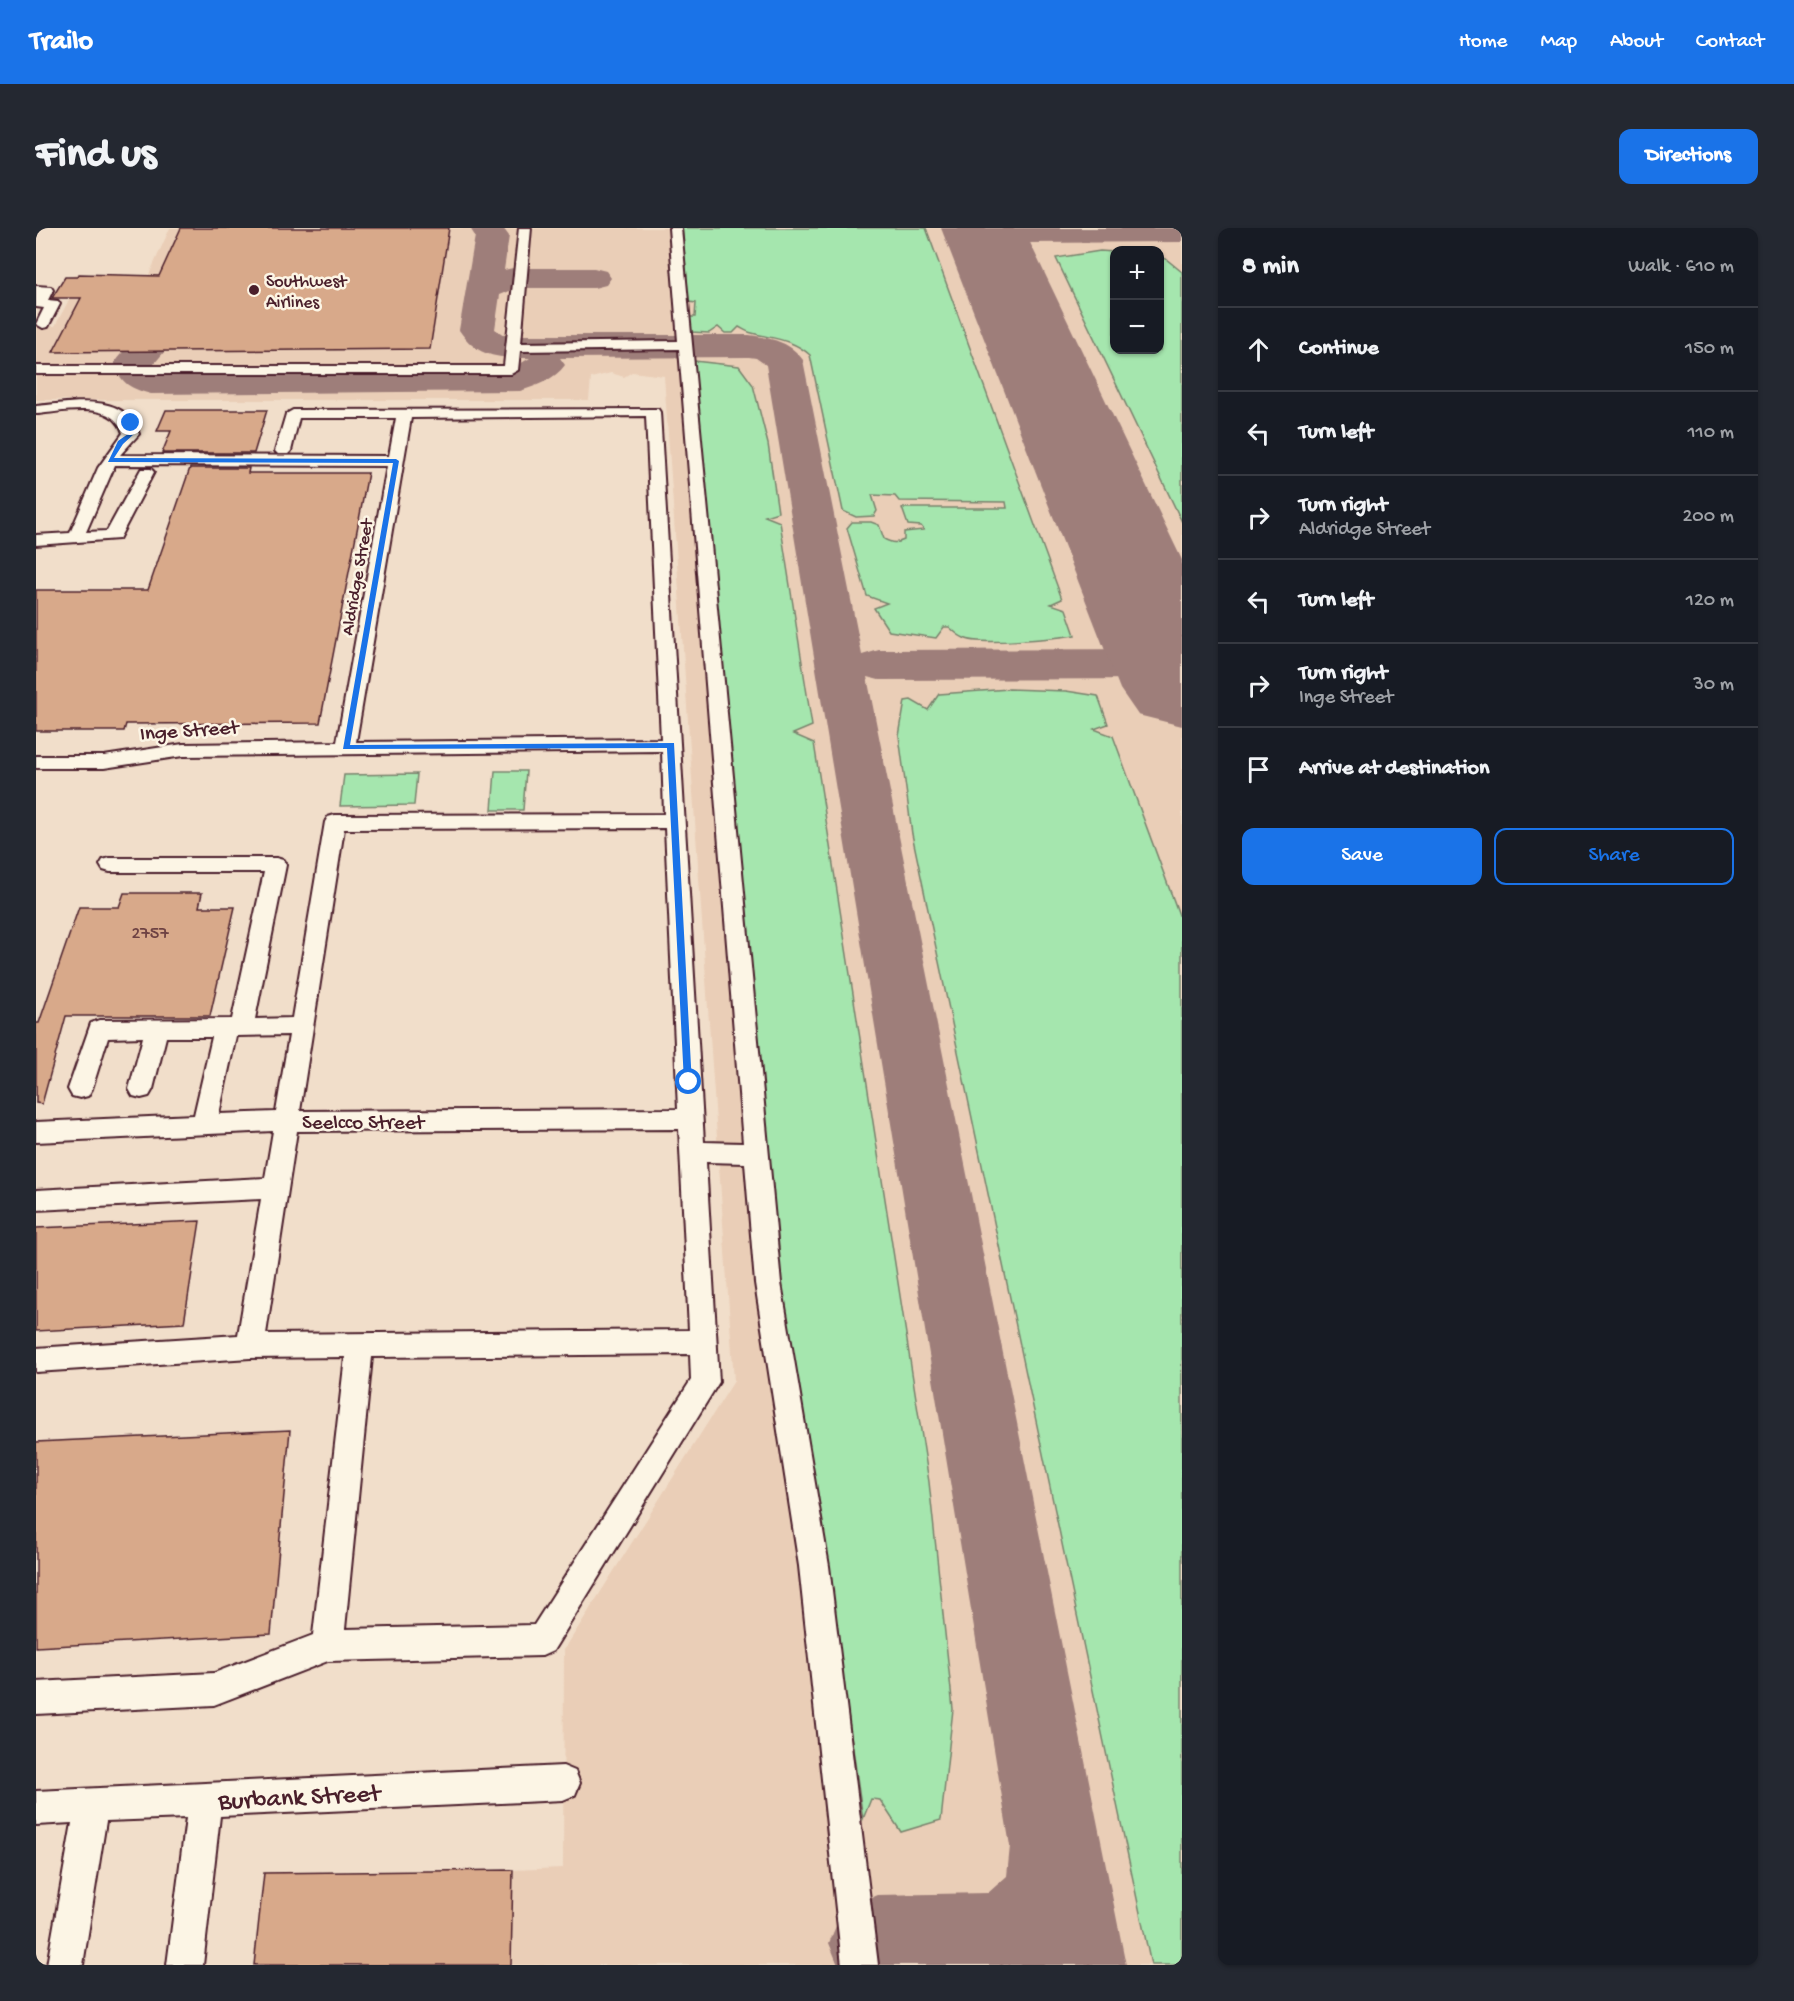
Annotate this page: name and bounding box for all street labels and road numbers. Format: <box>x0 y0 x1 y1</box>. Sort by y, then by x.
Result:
street label: Aldridge Street <box>338 516 379 637</box>
street label: Inge Street <box>139 716 242 748</box>
street label: Seelcco Street <box>302 1112 427 1137</box>
street label: Burbank Street <box>216 1780 383 1819</box>

